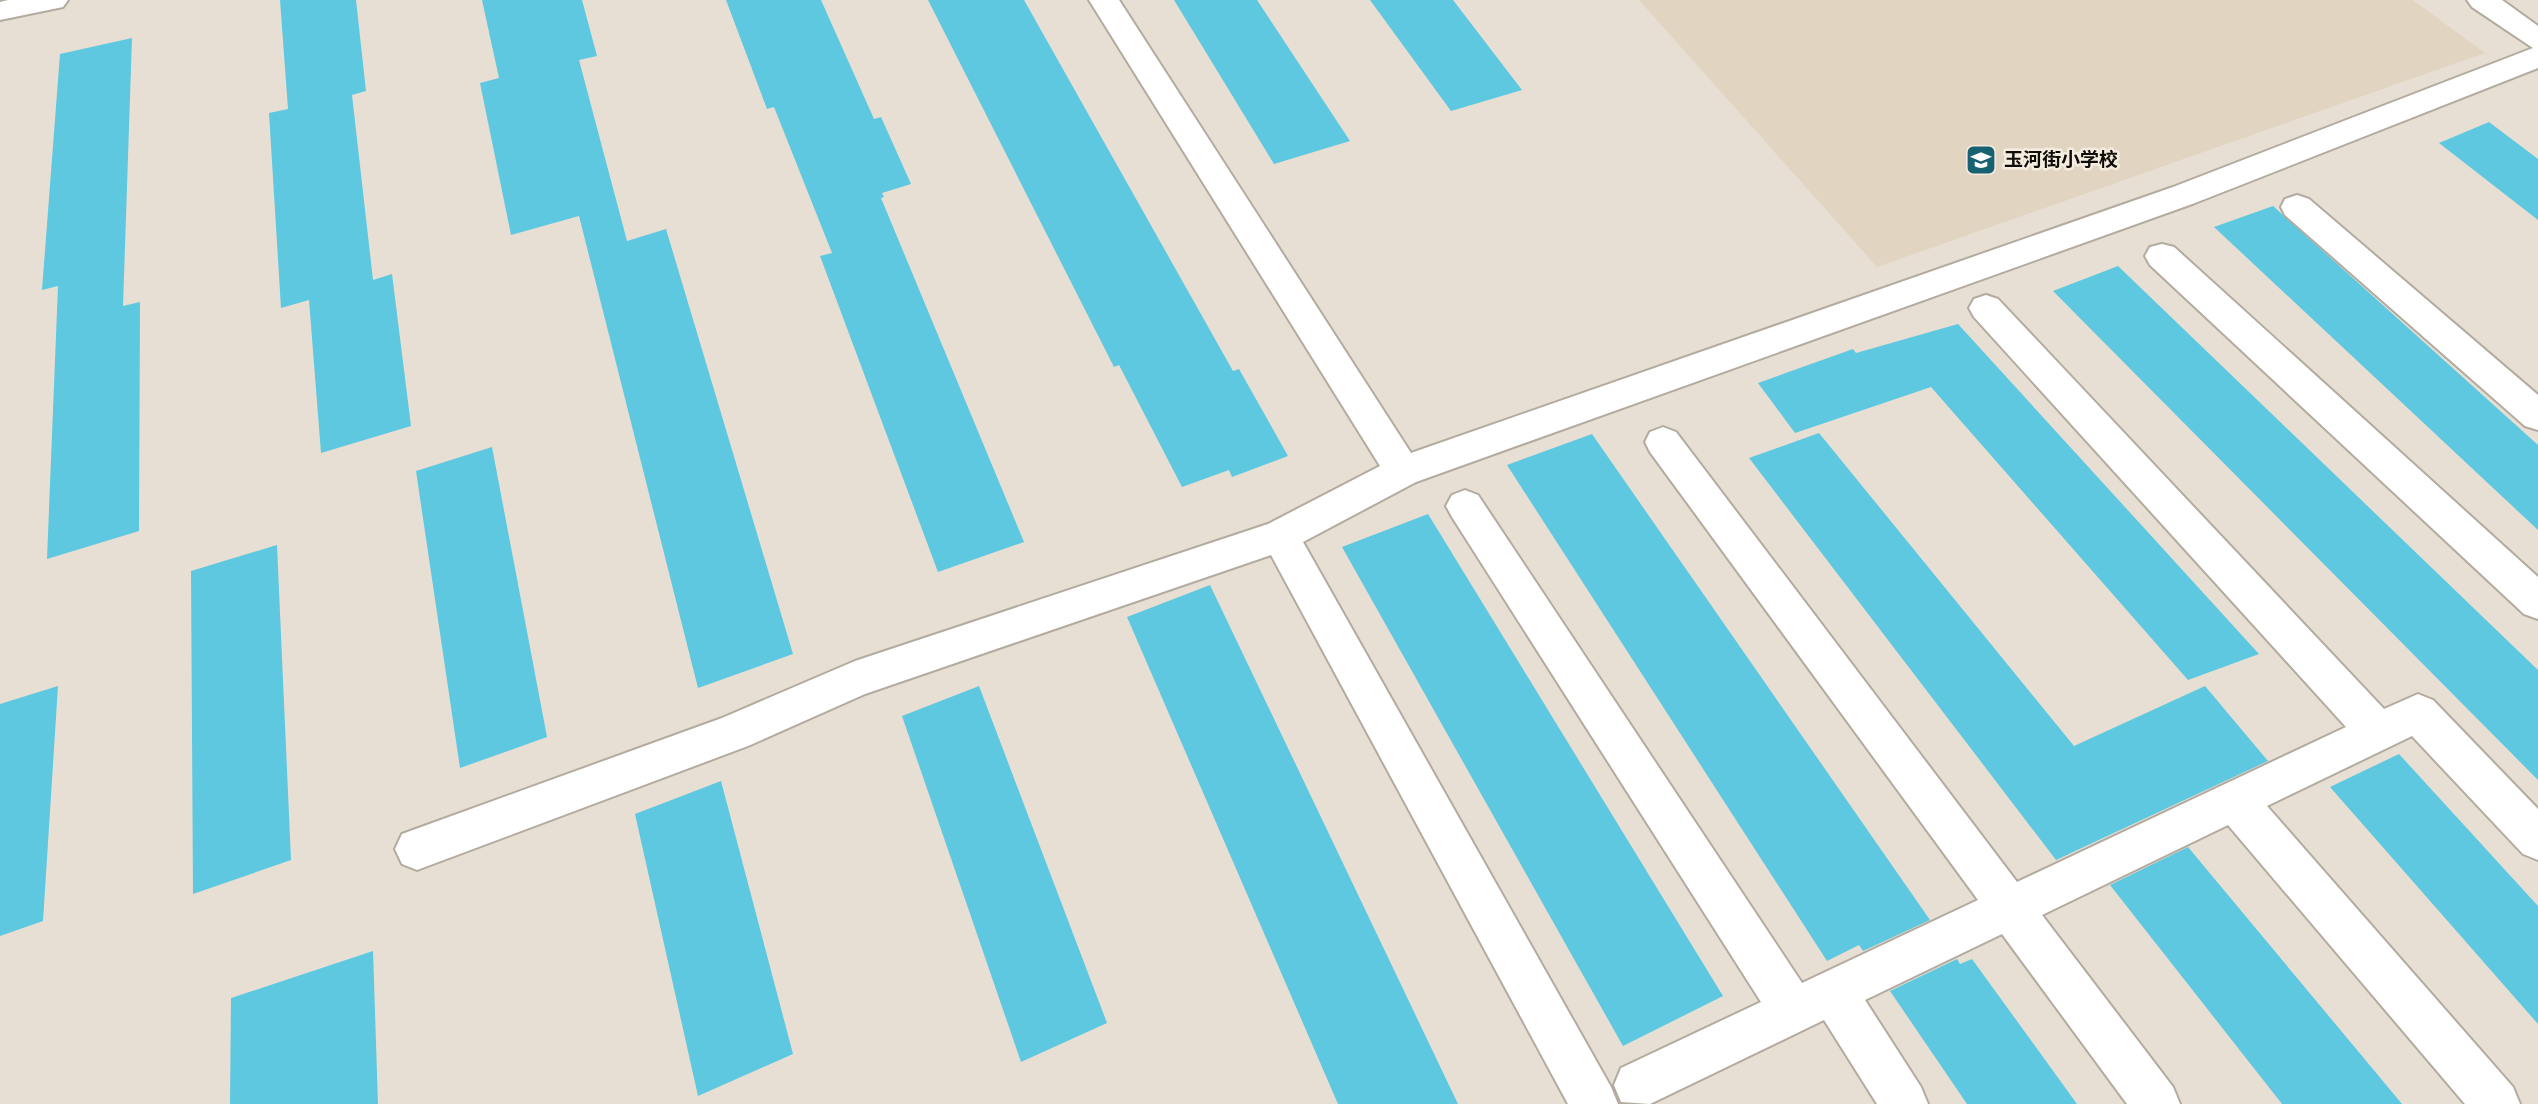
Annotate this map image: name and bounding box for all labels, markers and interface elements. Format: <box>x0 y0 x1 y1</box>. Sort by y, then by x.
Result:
school or university icon: 玉河街小学校 <box>1964 143 1998 177</box>
place label: 玉河街小学校 <box>2004 147 2118 173</box>

